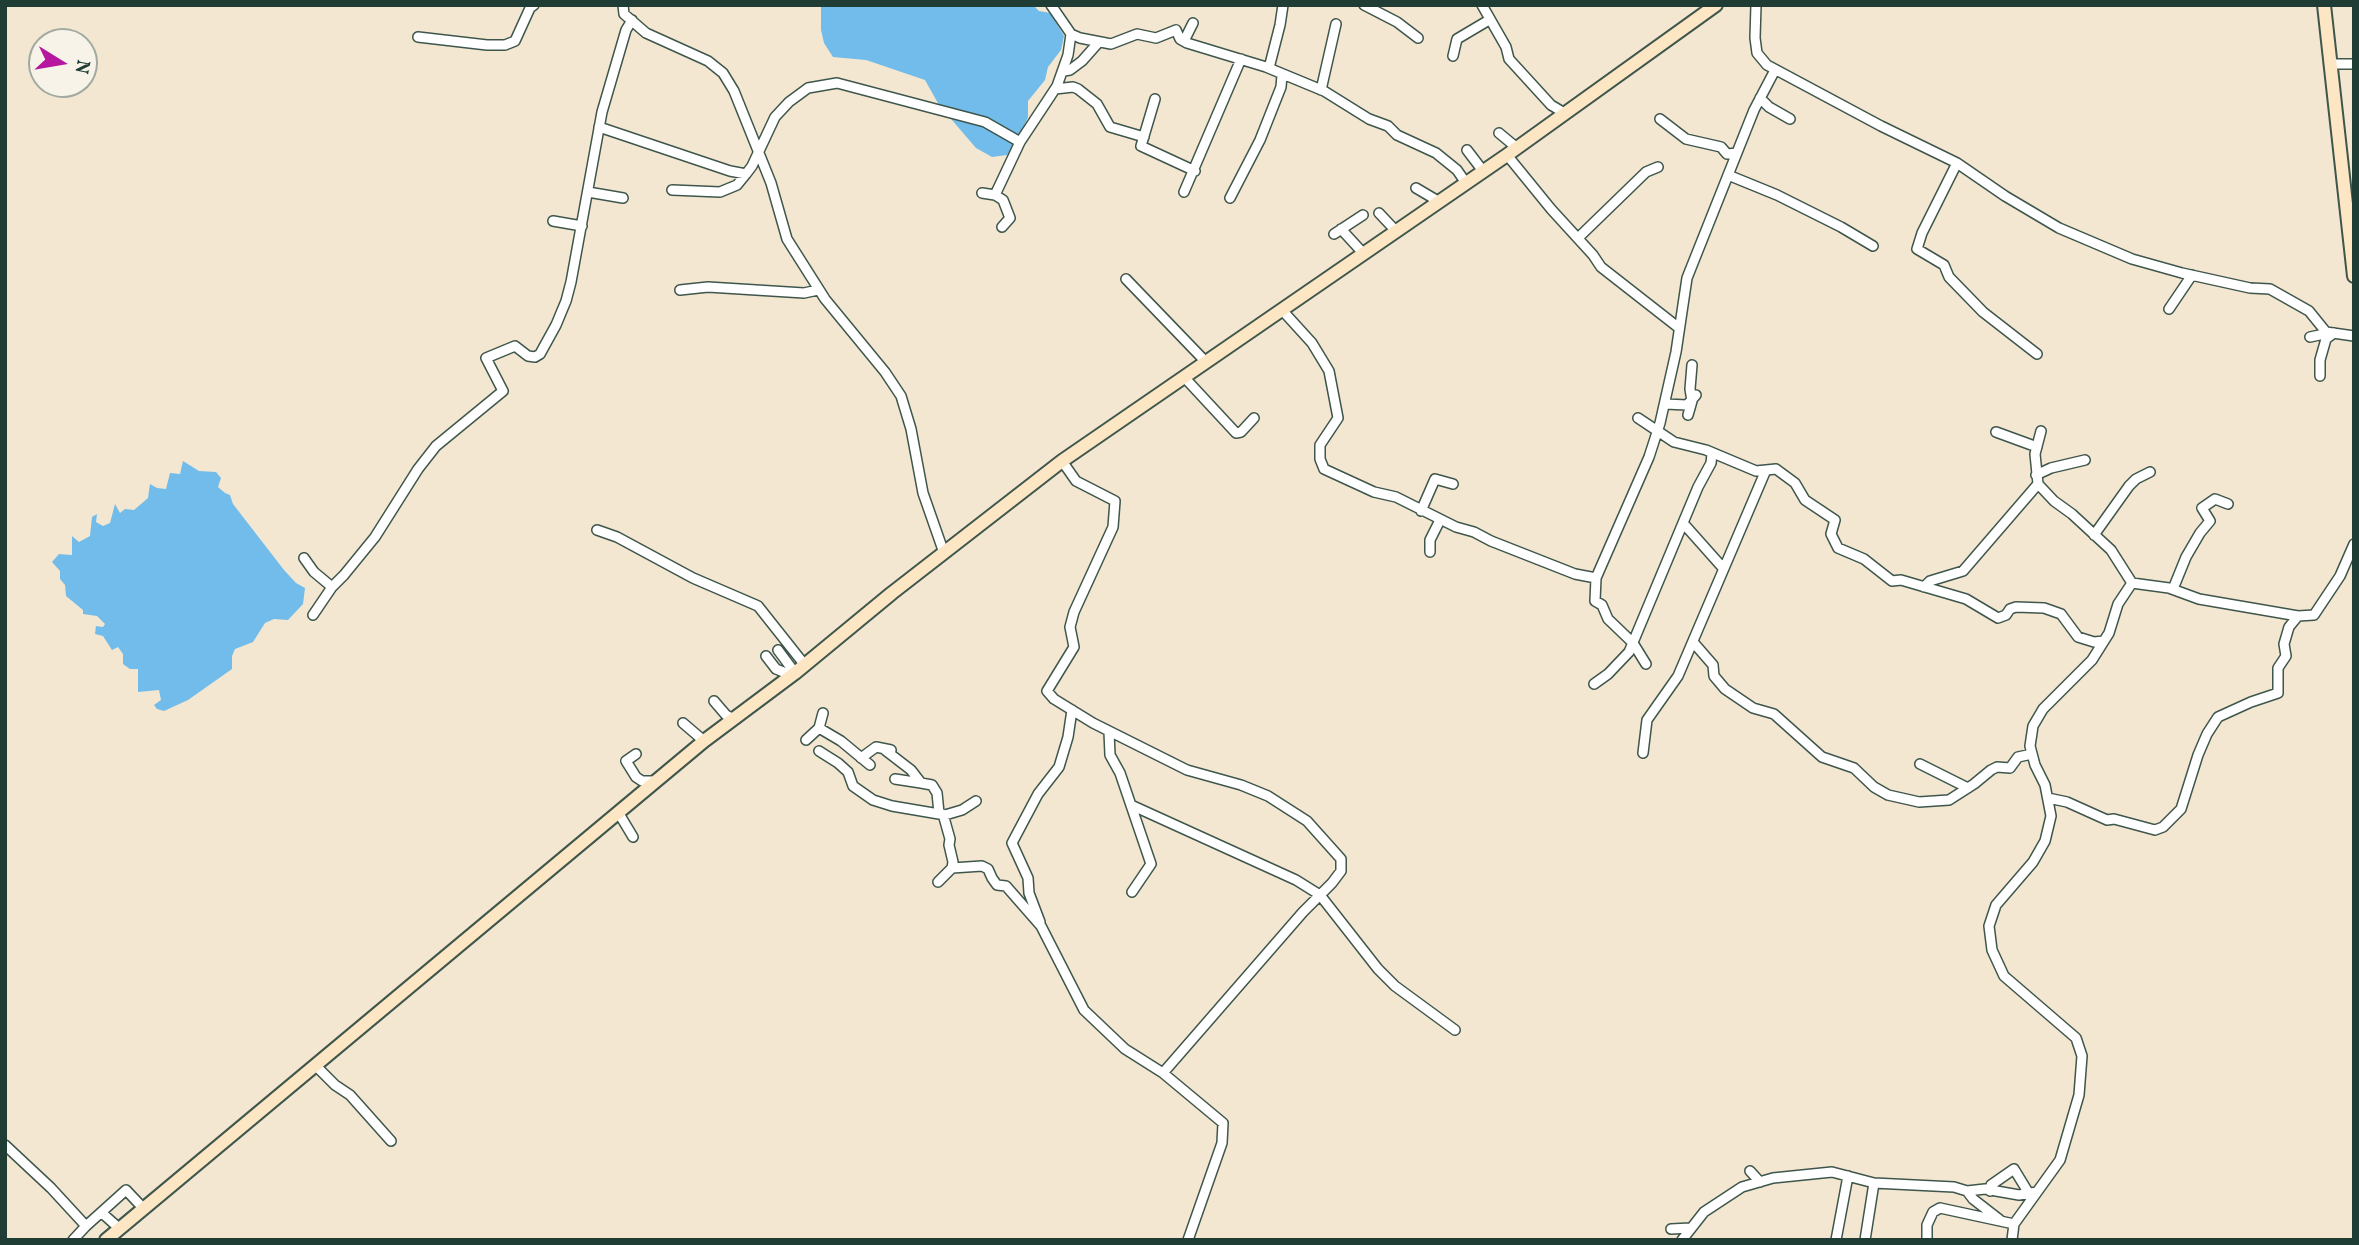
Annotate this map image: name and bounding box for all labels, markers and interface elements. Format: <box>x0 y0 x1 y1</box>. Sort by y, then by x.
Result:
north arrow <box>28 28 98 98</box>
text: N <box>68 57 96 76</box>

